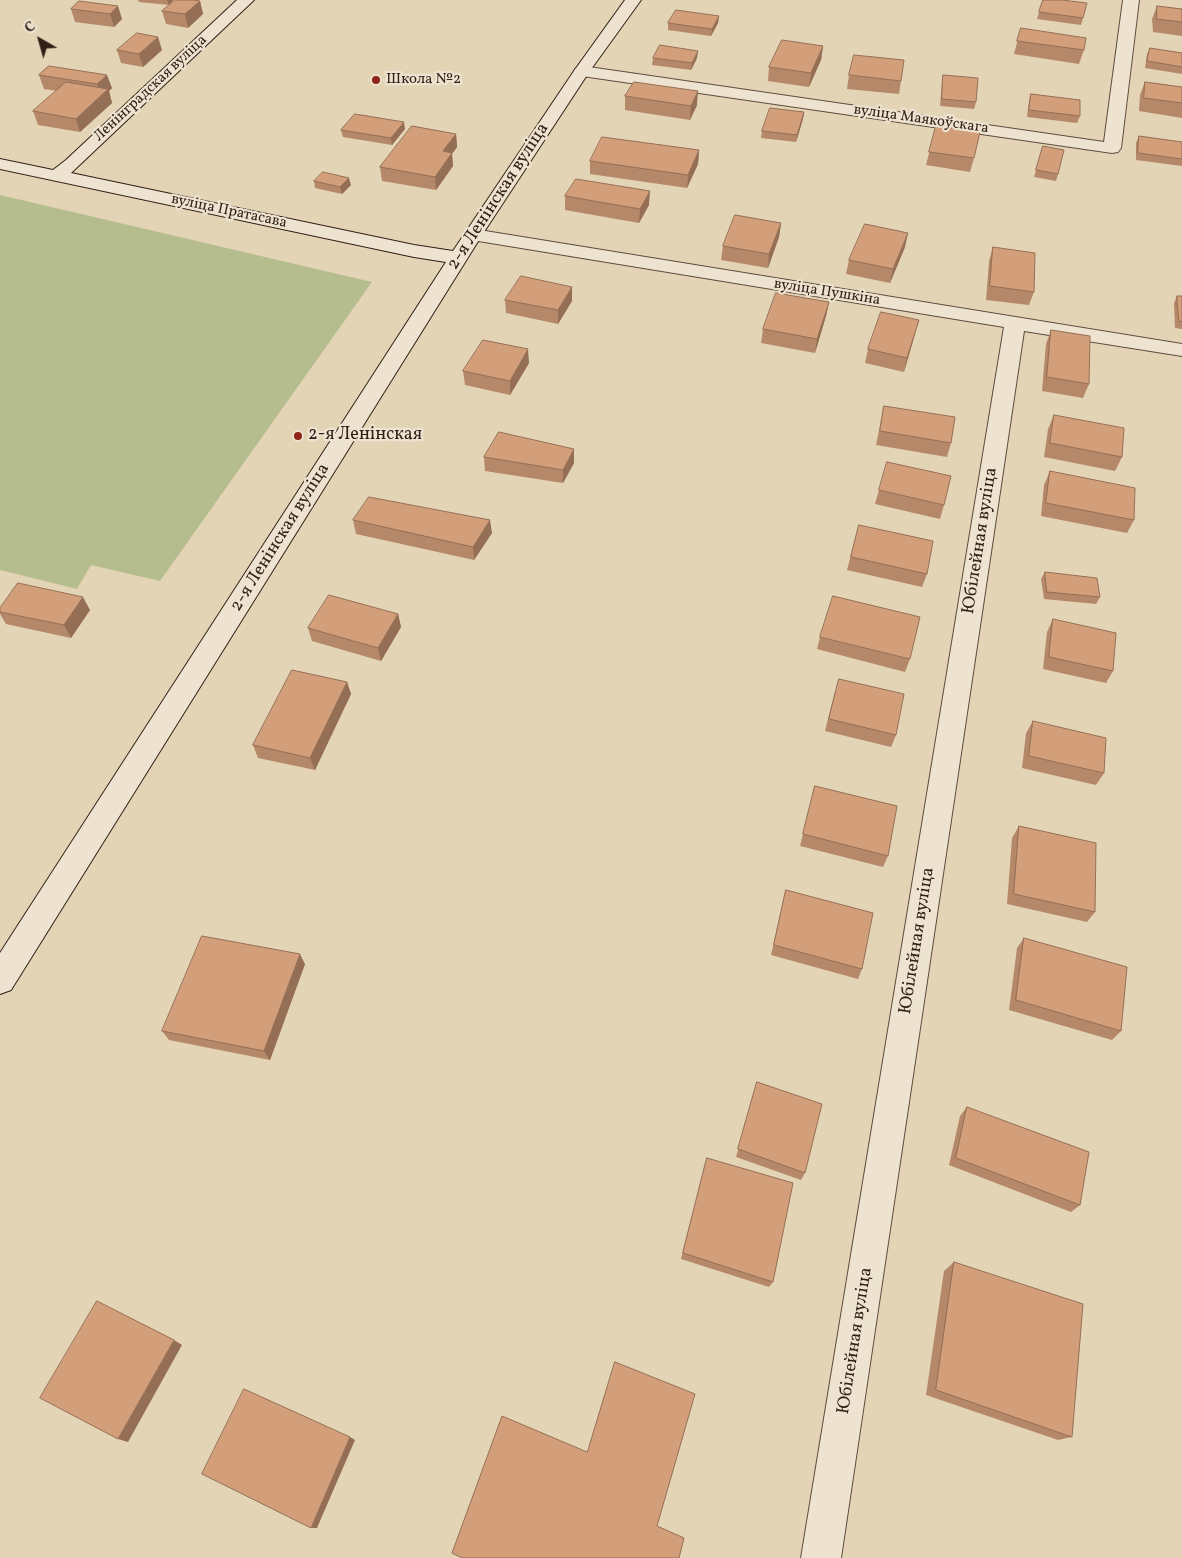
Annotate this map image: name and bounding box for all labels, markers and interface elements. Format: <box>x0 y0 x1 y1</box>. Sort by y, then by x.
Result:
north arrow <box>15 15 65 65</box>
text: С <box>21 18 40 38</box>
street label: Ленінградская вуліца <box>91 32 211 146</box>
place label: Школа №2 <box>386 71 461 89</box>
marker: Школа №2 <box>370 74 382 86</box>
street label: вуліца Маякоўскага <box>852 102 990 138</box>
street label: 2-я Ленінская вуліца <box>443 120 555 274</box>
street label: вуліца Пратасава <box>169 191 289 233</box>
street label: вуліца Пушкіна <box>772 276 882 310</box>
place label: 2-я Ленінская <box>308 425 422 447</box>
marker: 2-я Ленінская <box>292 430 304 442</box>
street label: 2-я Ленінская вуліца <box>227 460 335 616</box>
street label: Юбілейная вуліца <box>959 466 1003 616</box>
street label: Юбілейная вуліца <box>896 866 940 1016</box>
street label: Юбілейная вуліца <box>834 1266 878 1416</box>

